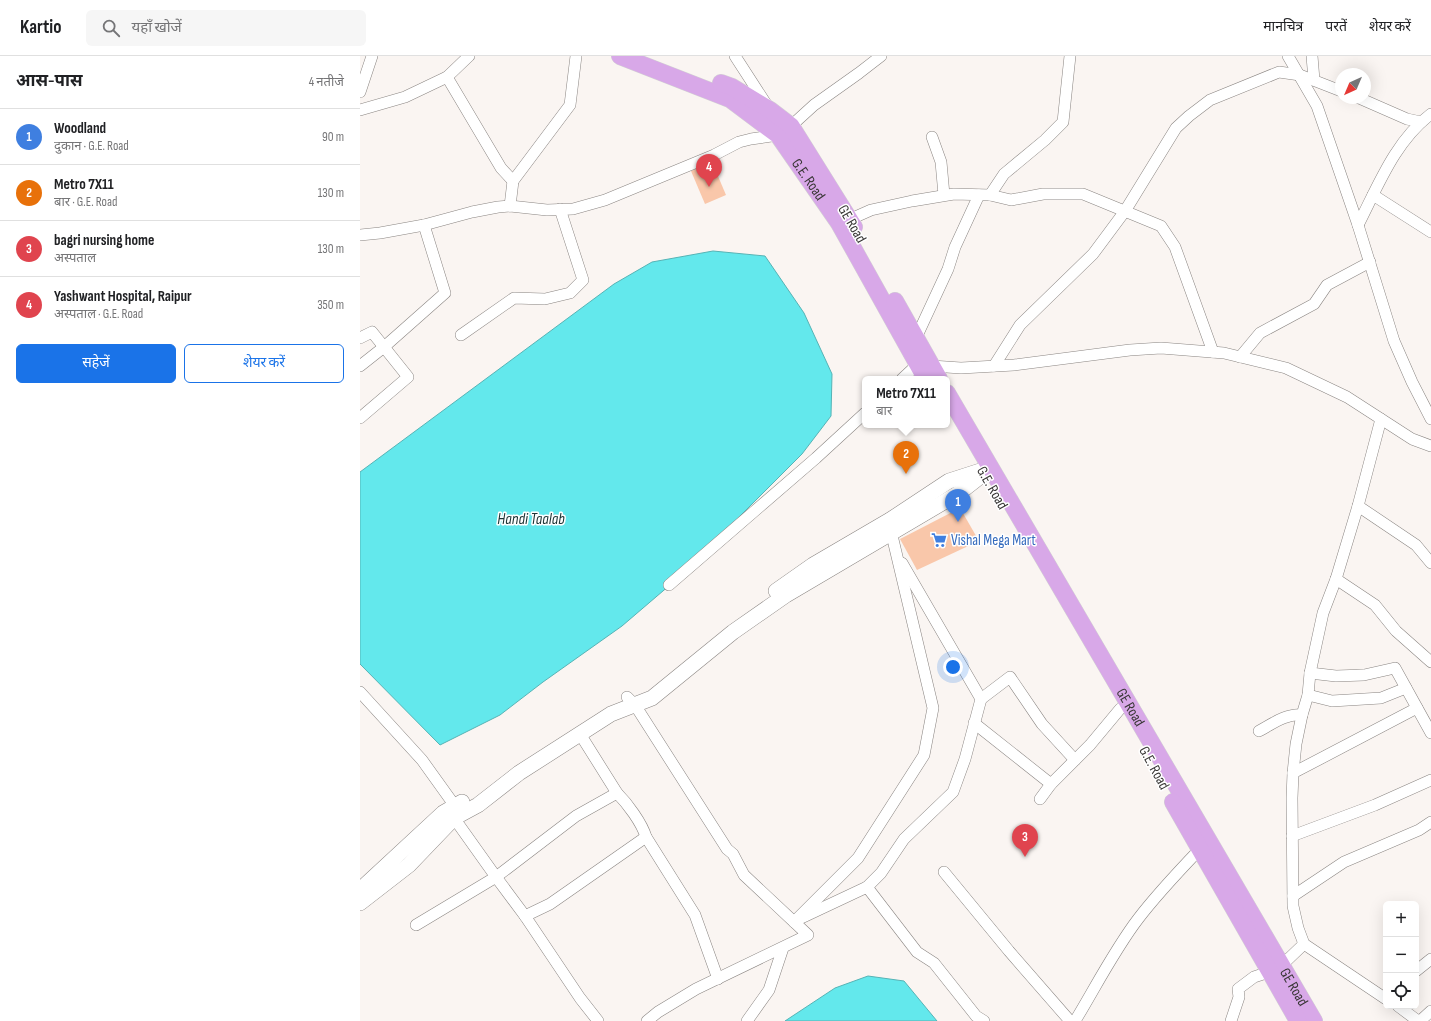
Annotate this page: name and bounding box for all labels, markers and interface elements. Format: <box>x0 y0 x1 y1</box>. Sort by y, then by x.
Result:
search box <box>86 10 366 46</box>
text: Kartio <box>20 16 62 39</box>
icon: search <box>100 17 122 39</box>
text: यहाँ खोजें <box>132 18 182 37</box>
text: मानचित्र <box>1263 18 1303 35</box>
text: परतें <box>1325 18 1347 35</box>
text: शेयर करें <box>1369 18 1411 35</box>
north arrow <box>1335 68 1371 104</box>
text: आस-पास <box>16 71 83 91</box>
text: 4 नतीजे <box>309 74 344 90</box>
text: Woodland <box>54 119 106 138</box>
text: 1 <box>26 129 32 145</box>
text: 90 m <box>322 129 344 145</box>
text: दुकान · G.E. Road <box>54 138 129 154</box>
pin: 4 <box>696 154 722 187</box>
street label: G.E. Road <box>788 155 830 204</box>
text: Metro 7X11 <box>54 175 114 194</box>
text: 2 <box>26 185 32 201</box>
text: 130 m <box>318 185 344 201</box>
text: बार · G.E. Road <box>54 194 117 210</box>
street label: GE Road <box>834 201 870 247</box>
text: bagri nursing home <box>54 231 154 250</box>
text: 3 <box>26 241 32 257</box>
text: 130 m <box>318 241 344 257</box>
text: अस्पताल <box>54 250 96 266</box>
text: Yashwant Hospital, Raipur <box>54 287 192 306</box>
text: 4 <box>26 297 32 313</box>
text: 350 m <box>317 297 344 313</box>
text: अस्पताल · G.E. Road <box>54 306 143 322</box>
button: सहेजें <box>16 344 176 383</box>
button: शेयर करें <box>184 344 344 383</box>
popup <box>862 376 950 428</box>
text: Metro 7X11 <box>876 384 936 403</box>
text: बार <box>876 403 892 419</box>
pin: 2 <box>893 441 919 474</box>
street label: G.E. Road <box>972 463 1012 513</box>
pin: 1 <box>945 489 971 522</box>
water label: Handi Taalab <box>497 510 565 529</box>
supermarket icon: Vishal Mega Mart <box>930 531 948 549</box>
place label: Vishal Mega Mart <box>951 531 1036 550</box>
your location <box>943 657 963 677</box>
street label: GE Road <box>1112 685 1149 730</box>
street label: G.E. Road <box>1134 743 1174 793</box>
pin: 3 <box>1012 824 1038 857</box>
map controls <box>1383 901 1419 1009</box>
button: + <box>1383 901 1419 937</box>
button: − <box>1383 937 1419 973</box>
street label: GE Road <box>1276 964 1313 1010</box>
button: locate <box>1383 973 1419 1009</box>

